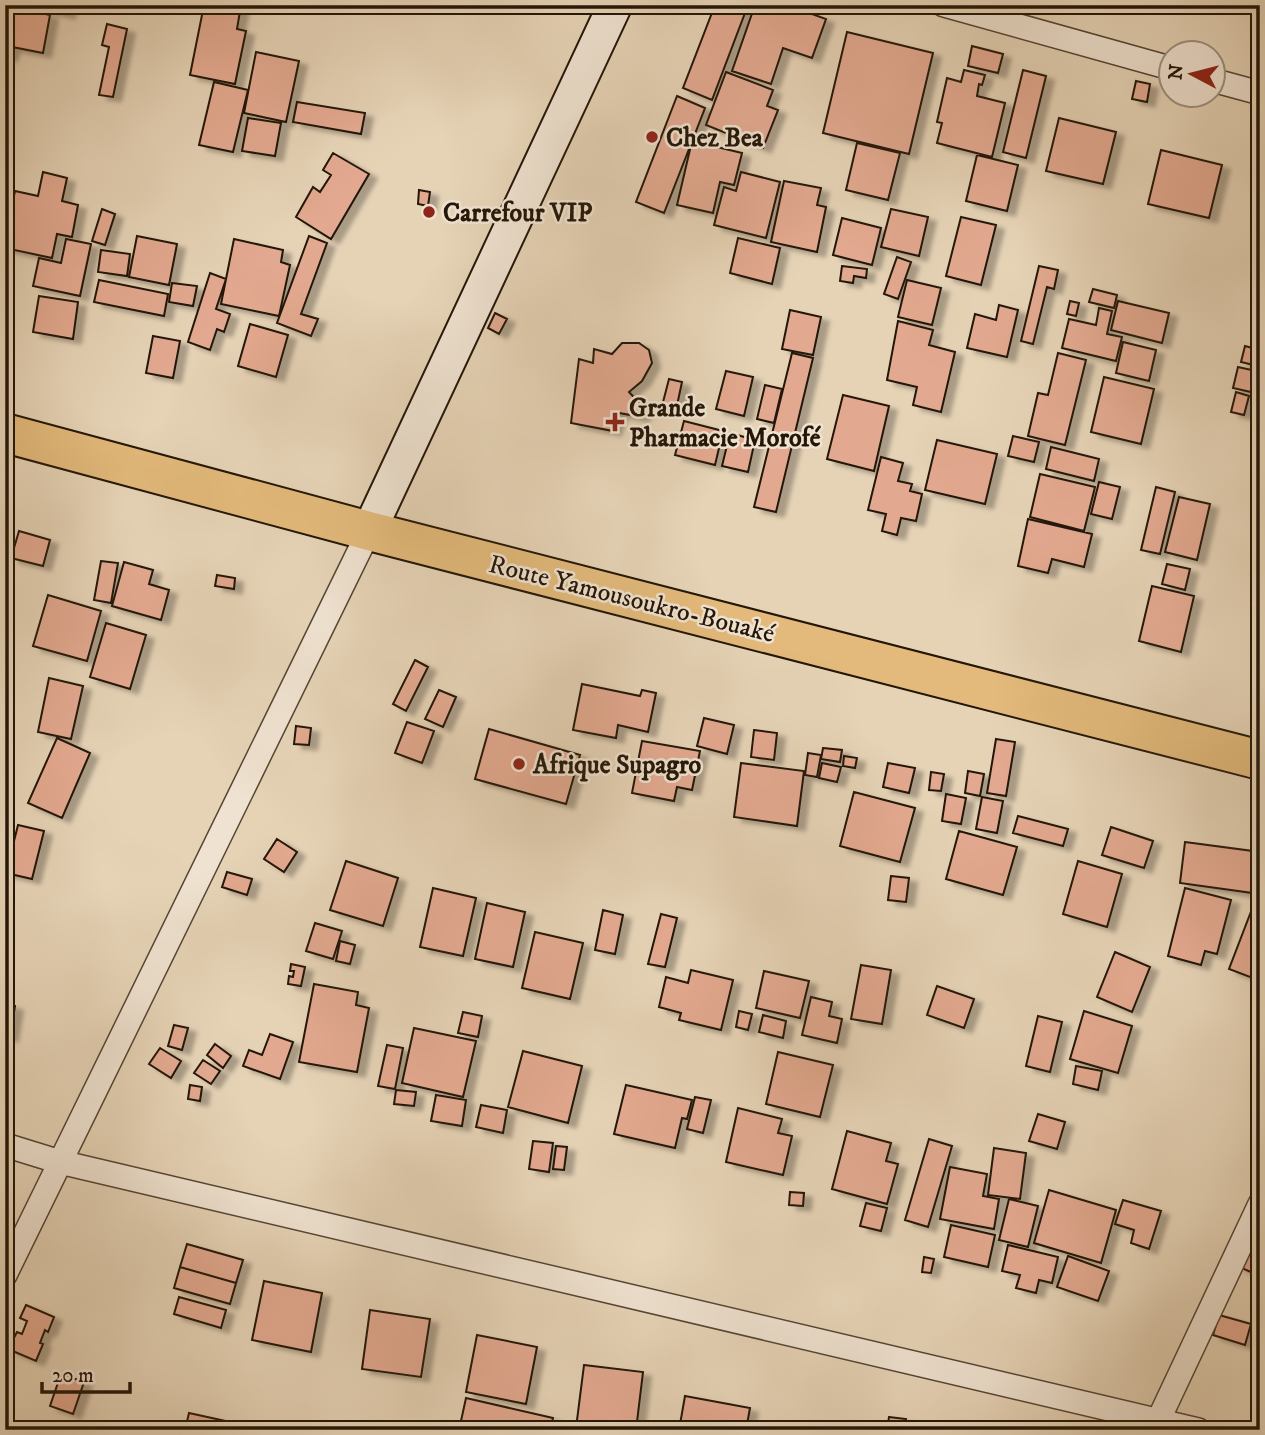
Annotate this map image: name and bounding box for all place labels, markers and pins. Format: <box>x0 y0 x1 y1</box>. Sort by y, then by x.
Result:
place label: Chez Bea <box>666 122 764 155</box>
marker: Chez Bea <box>644 129 660 145</box>
place label: Carrefour VIP <box>443 197 592 230</box>
marker: Carrefour VIP <box>421 204 437 220</box>
place label: Grande Pharmacie Morofé <box>629 392 822 455</box>
marker: Grande Pharmacie Morofé <box>607 414 623 430</box>
place label: Afrique Supagro <box>532 749 702 782</box>
marker: Afrique Supagro <box>511 756 527 772</box>

